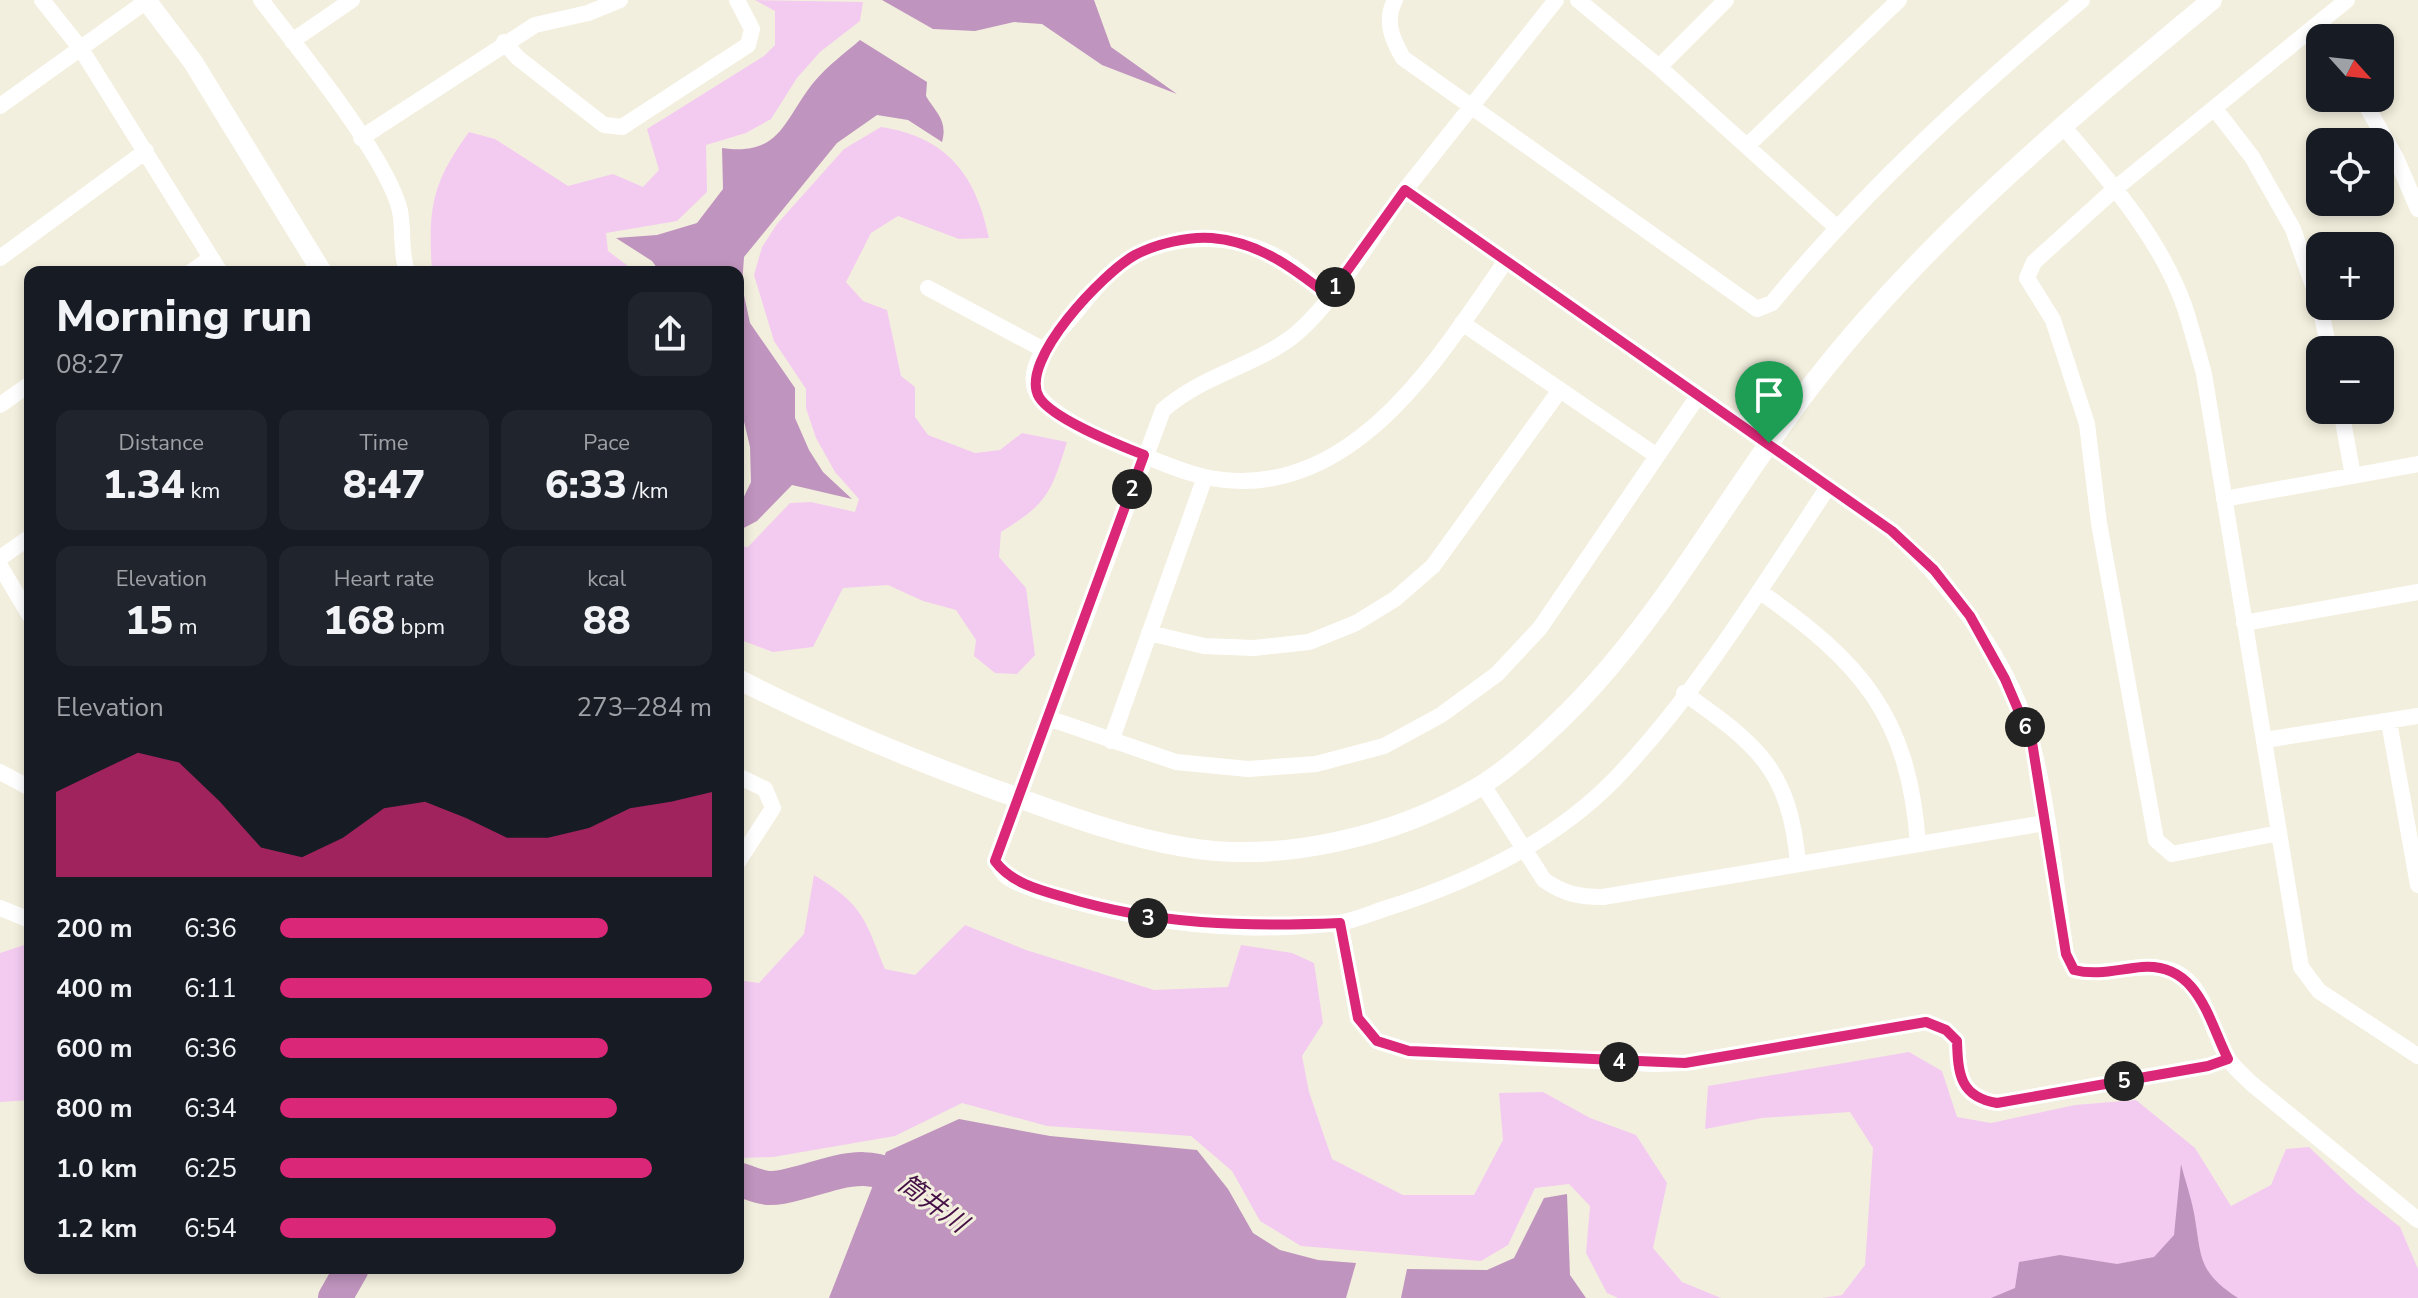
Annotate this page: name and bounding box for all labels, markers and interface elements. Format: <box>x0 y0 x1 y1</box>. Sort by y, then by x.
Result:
north arrow <box>2306 24 2394 112</box>
map controls <box>2306 24 2394 424</box>
button: locate <box>2306 128 2394 216</box>
button: + <box>2306 232 2394 320</box>
pin: 1 <box>1315 267 1355 307</box>
text: 1 <box>1328 272 1342 302</box>
text: Morning run <box>56 287 312 347</box>
button: share <box>628 292 712 376</box>
button: − <box>2306 336 2394 424</box>
text: 08:27 <box>56 347 124 382</box>
pin <box>1735 361 1803 443</box>
icon: arrive <box>1747 373 1791 417</box>
text: Distance <box>119 428 204 458</box>
text: Time <box>360 428 408 458</box>
text: Pace <box>583 428 630 458</box>
text: 1.34 <box>102 458 185 512</box>
text: 8:47 <box>343 458 425 512</box>
text: 6:33 <box>545 458 627 512</box>
pin: 2 <box>1112 469 1152 509</box>
text: 2 <box>1125 474 1139 504</box>
text: km <box>185 476 220 506</box>
text: /km <box>627 476 669 506</box>
text: Elevation <box>116 564 207 594</box>
text: Heart rate <box>334 564 434 594</box>
text: kcal <box>587 564 626 594</box>
text: 15 <box>125 594 173 648</box>
text: 168 <box>323 594 395 648</box>
text: 88 <box>583 594 631 648</box>
text: m <box>173 612 198 642</box>
text: bpm <box>395 612 445 642</box>
text: Elevation <box>56 690 164 725</box>
text: 273–284 m <box>576 690 712 725</box>
pin: 6 <box>2005 707 2045 747</box>
text: 6 <box>2018 712 2032 742</box>
pin: 3 <box>1128 898 1168 938</box>
text: 3 <box>1141 903 1155 933</box>
text: 200 m <box>56 911 133 946</box>
text: 6:36 <box>184 911 237 946</box>
text: 400 m <box>56 971 133 1006</box>
text: 6:11 <box>184 971 237 1006</box>
text: 600 m <box>56 1031 133 1066</box>
text: 6:36 <box>184 1031 237 1066</box>
pin: 4 <box>1599 1042 1639 1082</box>
text: 4 <box>1612 1047 1626 1077</box>
pin: 5 <box>2104 1061 2144 1101</box>
text: 5 <box>2117 1066 2131 1096</box>
text: 800 m <box>56 1091 133 1126</box>
text: 6:34 <box>184 1091 237 1126</box>
text: 1.0 km <box>56 1151 137 1186</box>
text: 6:25 <box>184 1151 237 1186</box>
water label: 筒井川 <box>891 1166 977 1242</box>
text: 1.2 km <box>56 1211 137 1246</box>
text: 6:54 <box>184 1211 237 1246</box>

